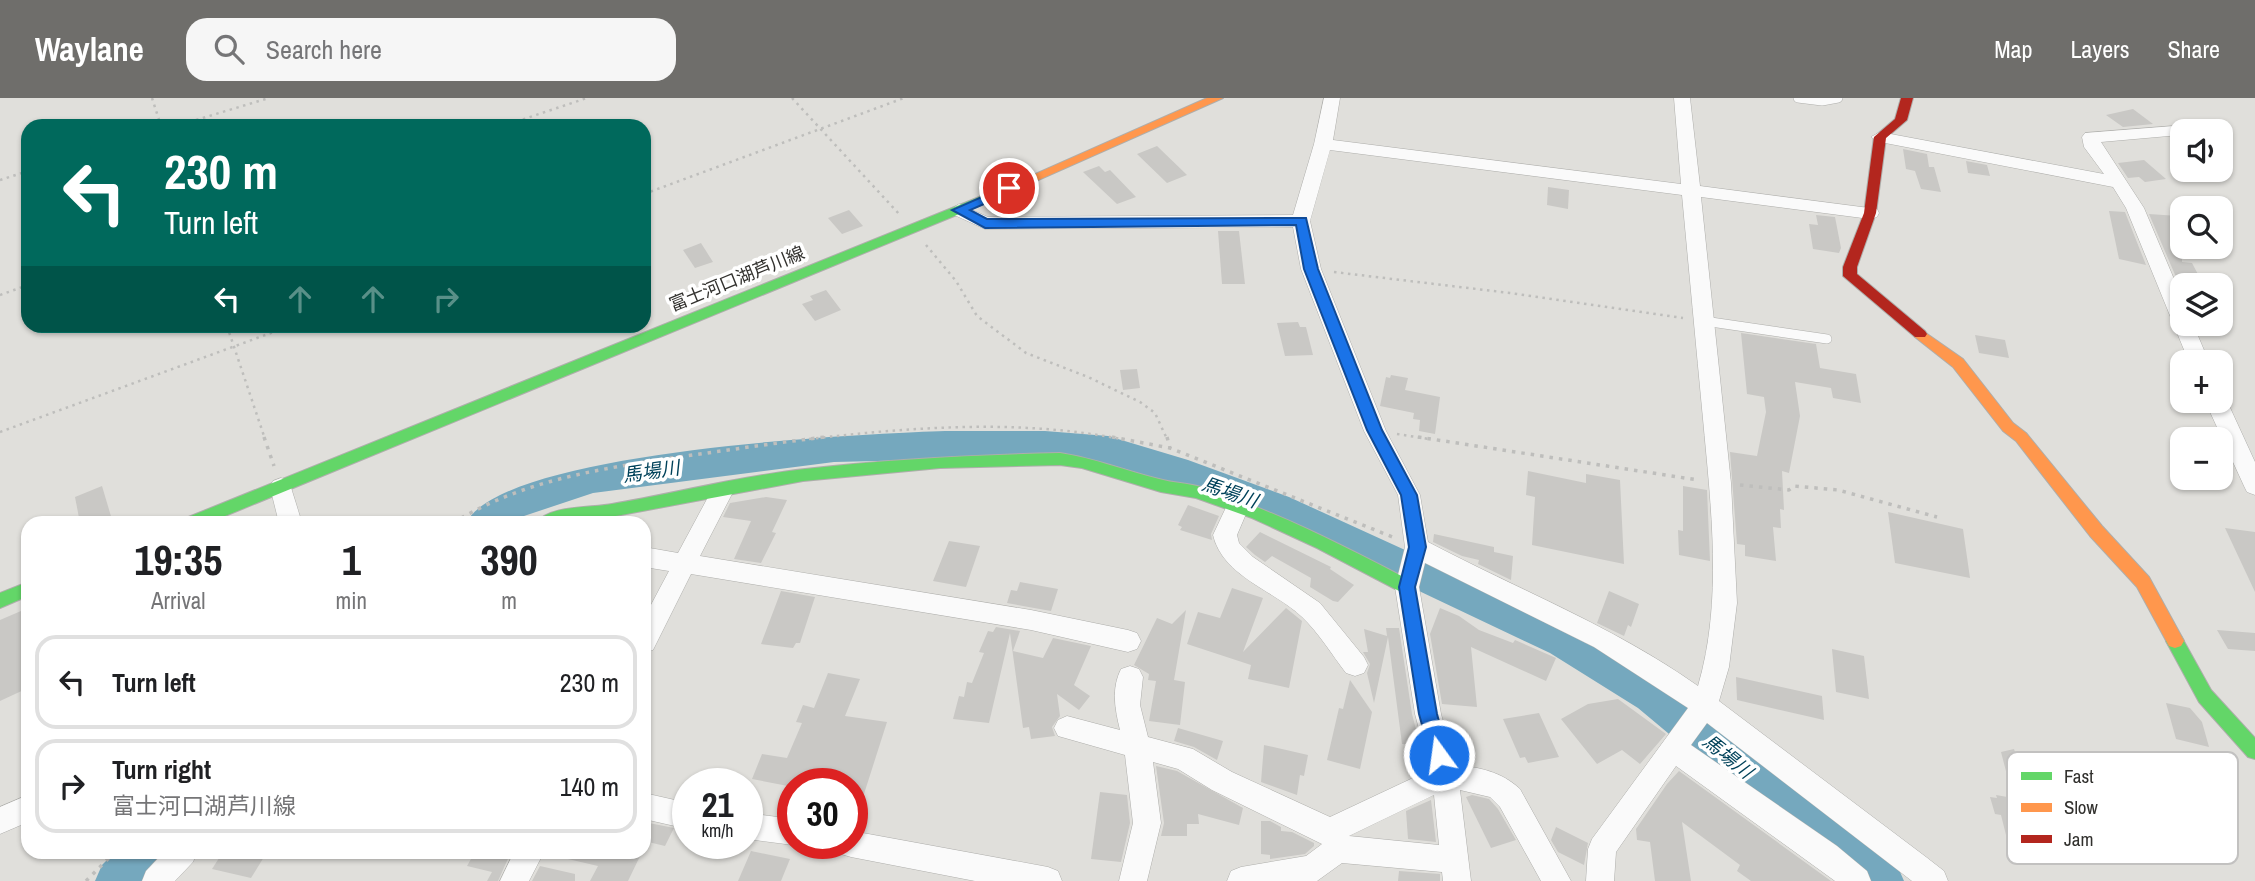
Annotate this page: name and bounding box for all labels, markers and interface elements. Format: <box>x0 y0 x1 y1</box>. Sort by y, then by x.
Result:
search box <box>186 18 676 81</box>
text: Waylane <box>35 27 144 71</box>
icon: search <box>210 30 248 68</box>
text: Search here <box>266 32 382 67</box>
text: Map <box>1994 33 2032 65</box>
text: Layers <box>2070 33 2129 65</box>
text: Share <box>2167 33 2220 65</box>
map controls <box>2170 119 2233 490</box>
button: sound <box>2170 119 2233 182</box>
text: 230 m <box>164 138 278 204</box>
icon: left <box>49 147 140 238</box>
pin <box>979 158 1039 218</box>
icon: arrive <box>990 169 1028 207</box>
button: search <box>2170 196 2233 259</box>
text: Turn left <box>164 201 258 244</box>
street label: 富士河口湖芦川線 <box>665 240 808 317</box>
button: layers <box>2170 273 2233 336</box>
icon: left <box>208 280 246 318</box>
icon: ahead <box>281 280 319 318</box>
icon: ahead <box>354 280 392 318</box>
icon: right <box>427 280 465 318</box>
button: + <box>2170 350 2233 413</box>
button: − <box>2170 427 2233 490</box>
water label: 馬場川 <box>621 454 683 488</box>
water label: 馬場川 <box>1199 470 1263 514</box>
text: 19:35 <box>134 532 222 588</box>
text: 1 <box>342 532 361 588</box>
text: 390 <box>480 532 538 588</box>
text: Arrival <box>151 585 206 616</box>
text: min <box>336 585 367 616</box>
text: m <box>501 585 517 616</box>
icon: left <box>53 663 91 701</box>
text: Turn left <box>112 665 196 700</box>
text: 230 m <box>560 665 619 700</box>
position arrow <box>1402 718 1476 792</box>
water label: 馬場川 <box>1698 728 1760 785</box>
text: Turn right <box>112 752 211 787</box>
legend <box>2007 752 2238 864</box>
text: Fast <box>2064 763 2094 789</box>
icon: right <box>53 767 91 805</box>
speed limit sign: 30 <box>777 768 868 859</box>
text: 140 m <box>560 769 619 804</box>
text: 21 <box>702 781 733 828</box>
text: 富士河口湖芦川線 <box>112 790 296 821</box>
text: Slow <box>2064 794 2099 820</box>
text: km/h <box>702 818 734 843</box>
text: Jam <box>2064 826 2093 852</box>

